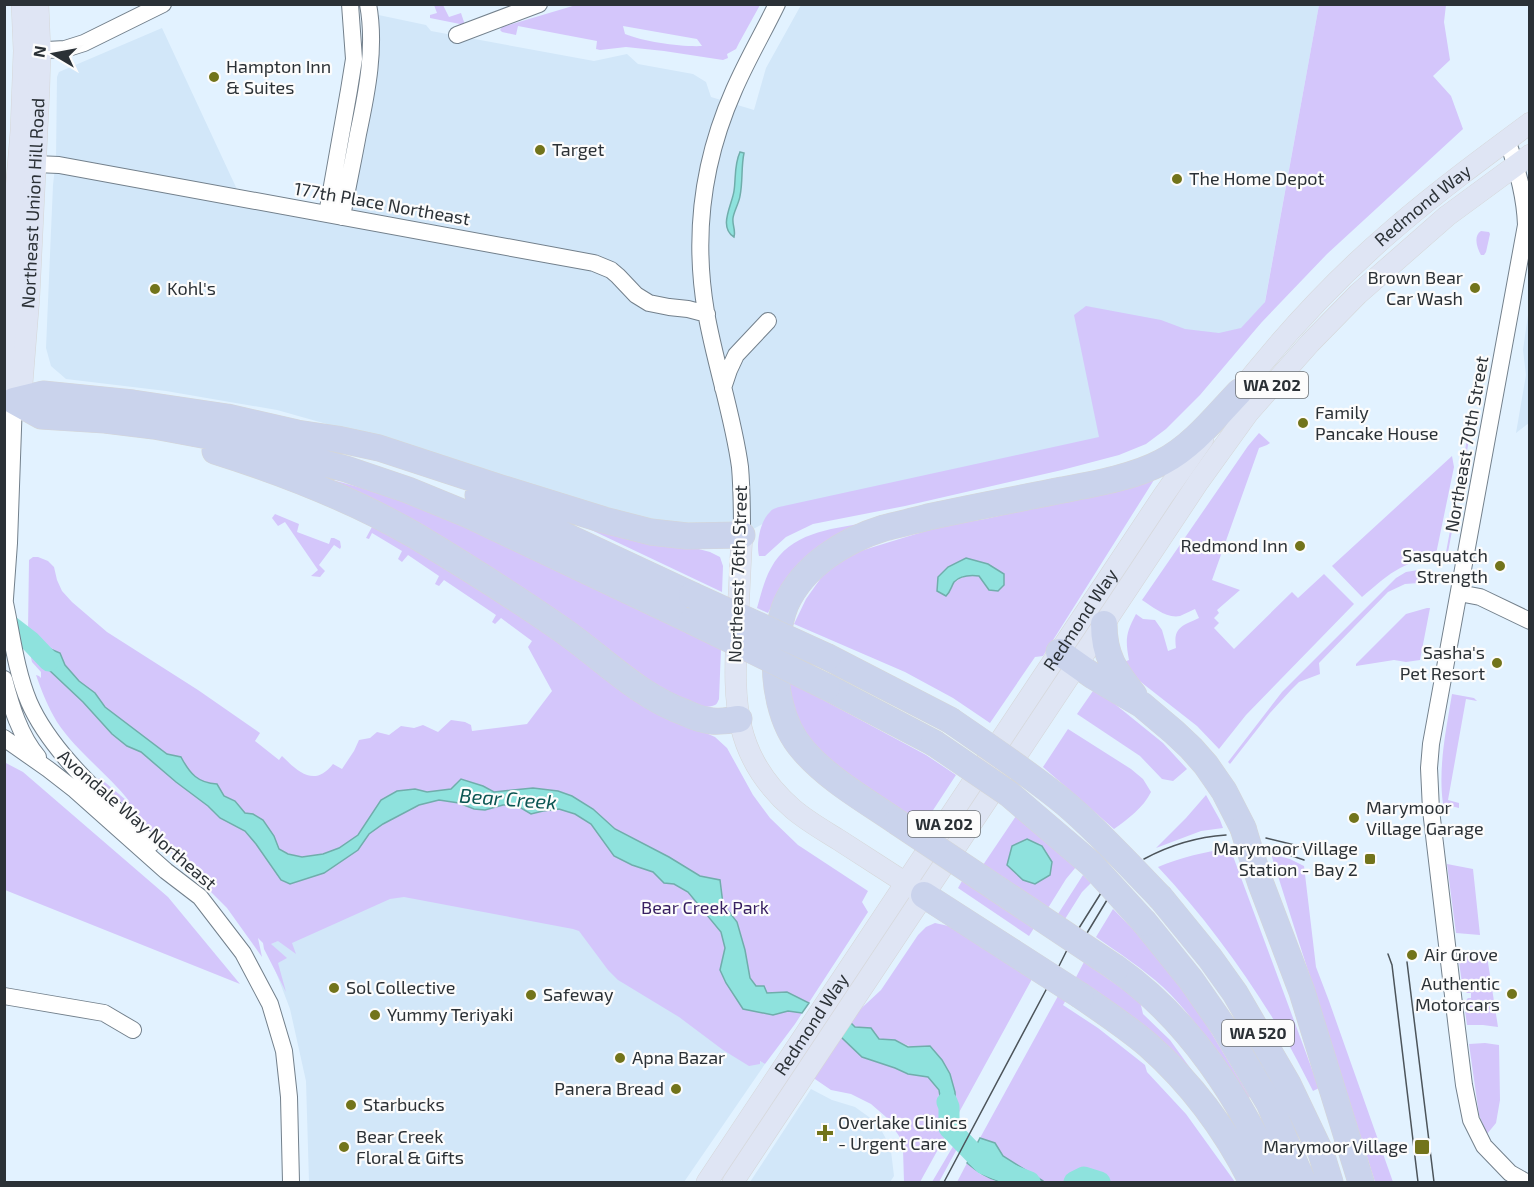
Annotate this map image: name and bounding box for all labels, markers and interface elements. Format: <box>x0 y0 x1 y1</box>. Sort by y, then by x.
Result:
north arrow <box>24 24 84 84</box>
text: N <box>28 44 49 59</box>
place label: Hampton Inn & Suites <box>226 55 331 98</box>
marker: Hampton Inn & Suites <box>207 70 221 84</box>
street label: Northeast Union Hill Road <box>16 97 49 309</box>
place label: Target <box>552 138 604 160</box>
marker: Target <box>533 143 547 157</box>
street label: Redmond Way <box>1370 159 1475 251</box>
place label: The Home Depot <box>1189 167 1325 189</box>
marker: The Home Depot <box>1170 172 1184 186</box>
street label: 177th Place Northeast <box>293 177 472 229</box>
place label: Brown Bear Car Wash <box>1367 266 1463 309</box>
place label: Kohl's <box>167 277 216 299</box>
marker: Brown Bear Car Wash <box>1468 281 1482 295</box>
marker: Kohl's <box>148 282 162 296</box>
street label: Northeast 70th Street <box>1440 354 1492 534</box>
road number: WA 202 <box>1236 372 1308 398</box>
place label: Family Pancake House <box>1315 401 1438 444</box>
marker: Family Pancake House <box>1296 416 1310 430</box>
street label: Northeast 76th Street <box>723 485 751 663</box>
place label: Redmond Inn <box>1181 534 1288 556</box>
marker: Redmond Inn <box>1293 539 1307 553</box>
place label: Sasquatch Strength <box>1402 544 1488 587</box>
marker: Sasquatch Strength <box>1493 559 1507 573</box>
street label: Redmond Way <box>1038 564 1122 675</box>
place label: Sasha's Pet Resort <box>1400 641 1485 684</box>
marker: Sasha's Pet Resort <box>1490 656 1504 670</box>
street label: Avondale Way Northeast <box>54 744 222 894</box>
water label: Bear Creek <box>459 783 558 813</box>
place label: Marymoor Village Garage <box>1366 796 1484 839</box>
road number: WA 202 <box>908 811 980 837</box>
marker: Marymoor Village Garage <box>1347 811 1361 825</box>
place label: Marymoor Village Station - Bay 2 <box>1213 837 1358 880</box>
marker: Marymoor Village Station - Bay 2 <box>1363 852 1377 866</box>
park label: Bear Creek Park <box>641 896 769 918</box>
place label: Air Grove <box>1424 943 1498 965</box>
marker: Air Grove <box>1405 948 1419 962</box>
street label: Redmond Way <box>769 968 853 1079</box>
place label: Authentic Motorcars <box>1415 972 1500 1015</box>
place label: Sol Collective <box>346 976 455 998</box>
marker: Sol Collective <box>327 981 341 995</box>
place label: Safeway <box>543 983 614 1005</box>
marker: Authentic Motorcars <box>1505 987 1519 1001</box>
marker: Safeway <box>524 988 538 1002</box>
place label: Yummy Teriyaki <box>387 1003 514 1025</box>
marker: Yummy Teriyaki <box>368 1008 382 1022</box>
road number: WA 520 <box>1222 1020 1294 1046</box>
place label: Apna Bazar <box>632 1046 725 1068</box>
marker: Apna Bazar <box>613 1051 627 1065</box>
place label: Panera Bread <box>554 1077 664 1099</box>
marker: Panera Bread <box>669 1082 683 1096</box>
place label: Starbucks <box>363 1093 445 1115</box>
marker: Starbucks <box>344 1098 358 1112</box>
place label: Overlake Clinics - Urgent Care <box>838 1111 967 1154</box>
marker: Overlake Clinics - Urgent Care <box>816 1124 834 1142</box>
place label: Bear Creek Floral & Gifts <box>356 1125 464 1168</box>
place label: Marymoor Village <box>1263 1135 1408 1157</box>
marker: Marymoor Village <box>1413 1138 1431 1156</box>
marker: Bear Creek Floral & Gifts <box>337 1140 351 1154</box>

